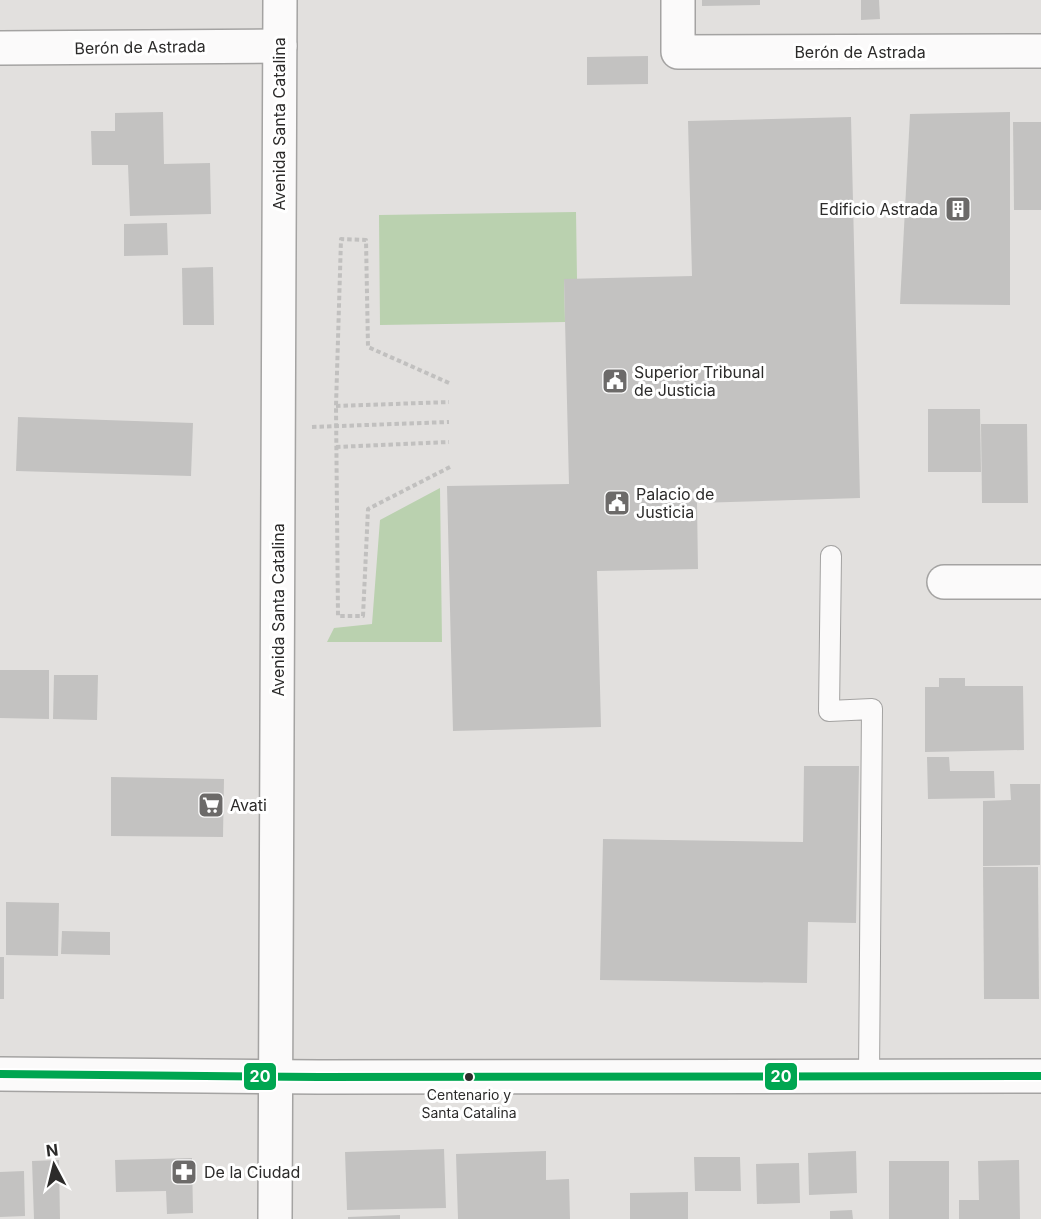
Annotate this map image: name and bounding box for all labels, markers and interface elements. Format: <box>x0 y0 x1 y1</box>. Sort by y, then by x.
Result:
street label: Berón de Astrada <box>74 36 206 58</box>
street label: Avenida Santa Catalina <box>269 37 289 211</box>
street label: Berón de Astrada <box>794 42 926 62</box>
building icon: Edificio Astrada <box>943 194 973 224</box>
place label: Edificio Astrada <box>819 199 938 219</box>
place label: Superior Tribunal de Justicia <box>634 362 764 400</box>
public building icon: Superior Tribunal de Justicia <box>600 366 630 396</box>
place label: Palacio de Justicia <box>636 484 714 522</box>
public building icon: Palacio de Justicia <box>602 488 632 518</box>
street label: Avenida Santa Catalina <box>268 523 288 697</box>
supermarket icon: Avati <box>196 790 226 820</box>
place label: Avati <box>230 795 267 815</box>
line badge: 20 <box>243 1062 277 1091</box>
line badge: 20 <box>764 1062 798 1091</box>
text: 20 <box>250 1066 271 1086</box>
text: 20 <box>771 1066 792 1086</box>
marker: Centenario y Santa Catalina <box>463 1071 475 1083</box>
place label: Centenario y Santa Catalina <box>421 1086 517 1121</box>
north arrow <box>24 1135 84 1195</box>
text: N <box>45 1139 59 1161</box>
pharmacy icon: De la Ciudad <box>169 1157 199 1187</box>
place label: De la Ciudad <box>204 1162 300 1182</box>

